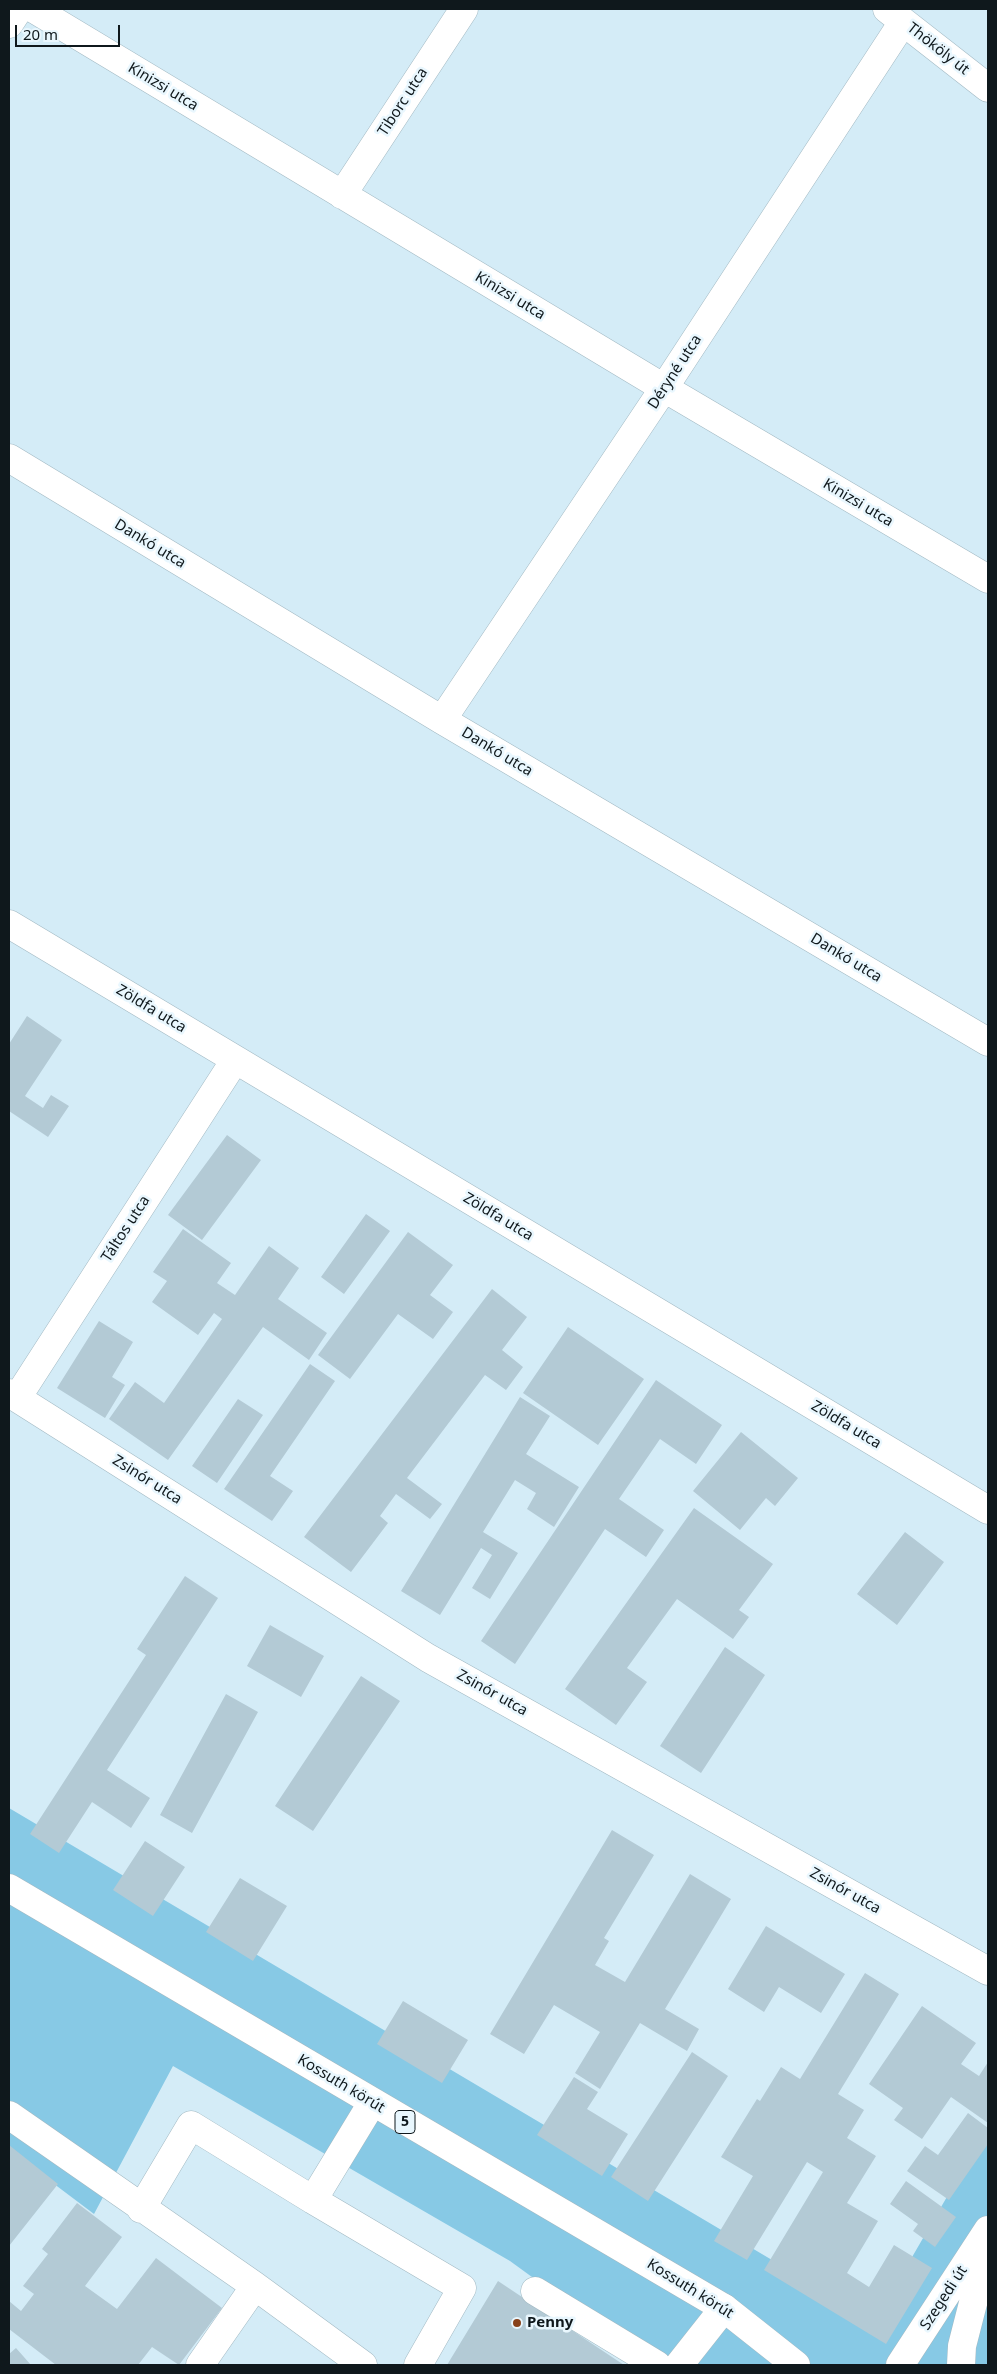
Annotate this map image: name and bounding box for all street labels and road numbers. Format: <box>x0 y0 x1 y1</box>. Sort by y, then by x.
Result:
street label: Thököly út <box>903 19 973 79</box>
street label: Kinizsi utca <box>125 59 201 115</box>
street label: Tiborc utca <box>374 64 432 140</box>
street label: Kinizsi utca <box>472 268 548 324</box>
street label: Déryné utca <box>644 331 706 413</box>
street label: Kinizsi utca <box>820 475 896 531</box>
street label: Dankó utca <box>111 516 189 572</box>
street label: Dankó utca <box>458 724 536 780</box>
street label: Dankó utca <box>807 930 885 986</box>
street label: Zöldfa utca <box>113 981 189 1037</box>
street label: Zöldfa utca <box>460 1189 536 1245</box>
street label: Táltos utca <box>98 1193 154 1265</box>
street label: Zöldfa utca <box>808 1397 884 1453</box>
street label: Zsinór utca <box>109 1452 185 1508</box>
street label: Zsinór utca <box>453 1666 531 1720</box>
street label: Zsinór utca <box>806 1864 884 1918</box>
street label: Kossuth körút <box>294 2051 388 2117</box>
road number: 5 <box>395 2110 415 2134</box>
street label: Kossuth körút <box>643 2255 737 2323</box>
street label: Szegedi út <box>917 2262 971 2334</box>

